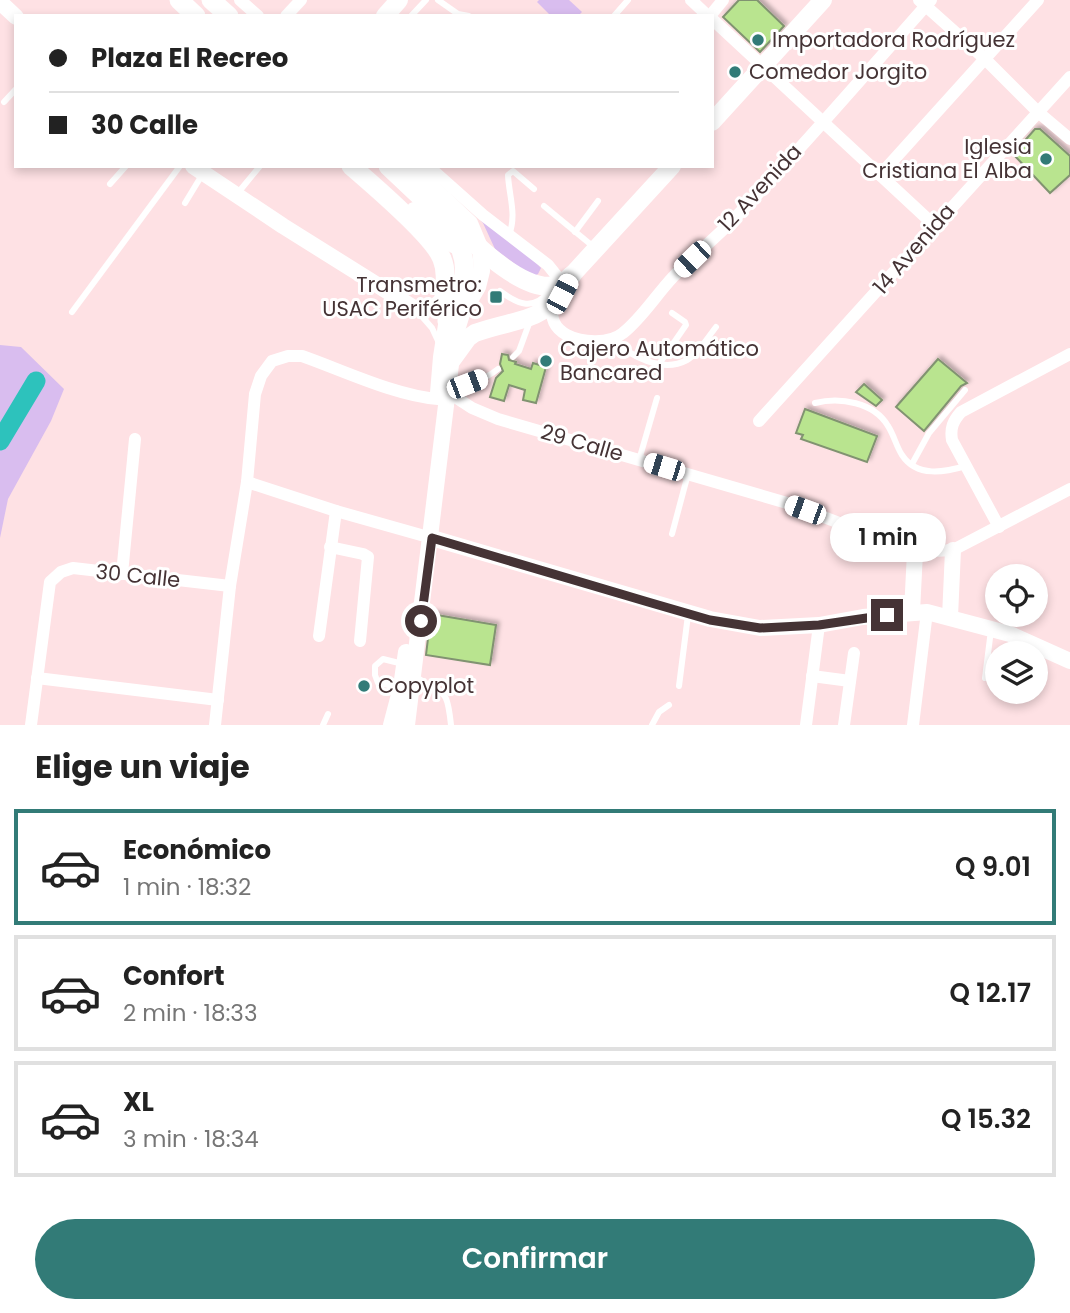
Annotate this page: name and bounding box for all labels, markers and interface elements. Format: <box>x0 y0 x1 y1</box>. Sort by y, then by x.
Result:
place label: Importadora Rodríguez <box>772 25 1015 54</box>
marker: Importadora Rodríguez <box>750 32 766 48</box>
text: Plaza El Recreo <box>91 40 288 76</box>
place label: Comedor Jorgito <box>749 57 927 86</box>
marker: Comedor Jorgito <box>727 64 743 80</box>
text: 30 Calle <box>91 107 198 143</box>
place label: Iglesia Cristiana El Alba <box>862 132 1032 185</box>
street label: 12 Avenida <box>711 137 808 238</box>
marker: Iglesia Cristiana El Alba <box>1038 151 1054 167</box>
street label: 14 Avenida <box>866 197 961 300</box>
car <box>670 237 715 281</box>
place label: Transmetro: USAC Periférico <box>322 270 482 323</box>
car <box>543 271 582 317</box>
marker: Transmetro: USAC Periférico <box>488 289 504 305</box>
place label: Cajero Automático Bancared <box>560 334 759 387</box>
marker: Cajero Automático Bancared <box>538 353 554 369</box>
car <box>444 367 491 401</box>
street label: 29 Calle <box>537 417 627 468</box>
car <box>641 451 688 483</box>
car <box>782 493 829 527</box>
callout: 1 min <box>829 514 945 562</box>
text: 1 min <box>858 521 918 553</box>
street label: 30 Calle <box>94 557 182 594</box>
map controls <box>985 564 1048 704</box>
button: locate <box>985 564 1048 627</box>
route end <box>871 599 903 631</box>
route start <box>405 605 437 637</box>
button: layers <box>985 641 1048 704</box>
place label: Copyplot <box>378 671 474 700</box>
marker: Copyplot <box>356 678 372 694</box>
text: Elige un viaje <box>35 744 250 789</box>
text: Económico <box>123 832 271 868</box>
icon: car <box>39 836 102 899</box>
text: Q 9.01 <box>955 849 1031 885</box>
text: 1 min · 18:32 <box>123 871 251 903</box>
text: Confort <box>123 958 225 994</box>
icon: car <box>39 962 102 1025</box>
text: Q 12.17 <box>950 975 1031 1011</box>
text: 2 min · 18:33 <box>123 997 257 1029</box>
text: XL <box>123 1084 154 1120</box>
icon: car <box>39 1088 102 1151</box>
text: Q 15.32 <box>941 1101 1031 1137</box>
text: 3 min · 18:34 <box>123 1123 259 1155</box>
button: Confirmar <box>35 1219 1035 1299</box>

